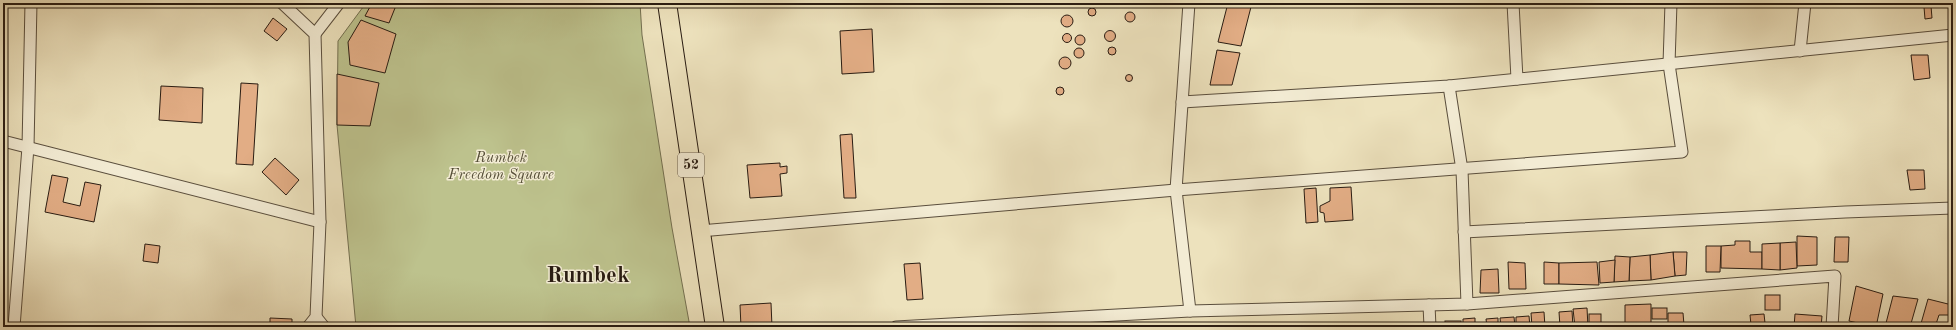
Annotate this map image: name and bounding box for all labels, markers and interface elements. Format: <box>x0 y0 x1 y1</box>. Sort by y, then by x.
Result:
park label: Rumbek Freedom Square <box>447 151 554 183</box>
road number: 52 <box>678 153 704 177</box>
district label: Rumbek <box>546 264 630 287</box>

